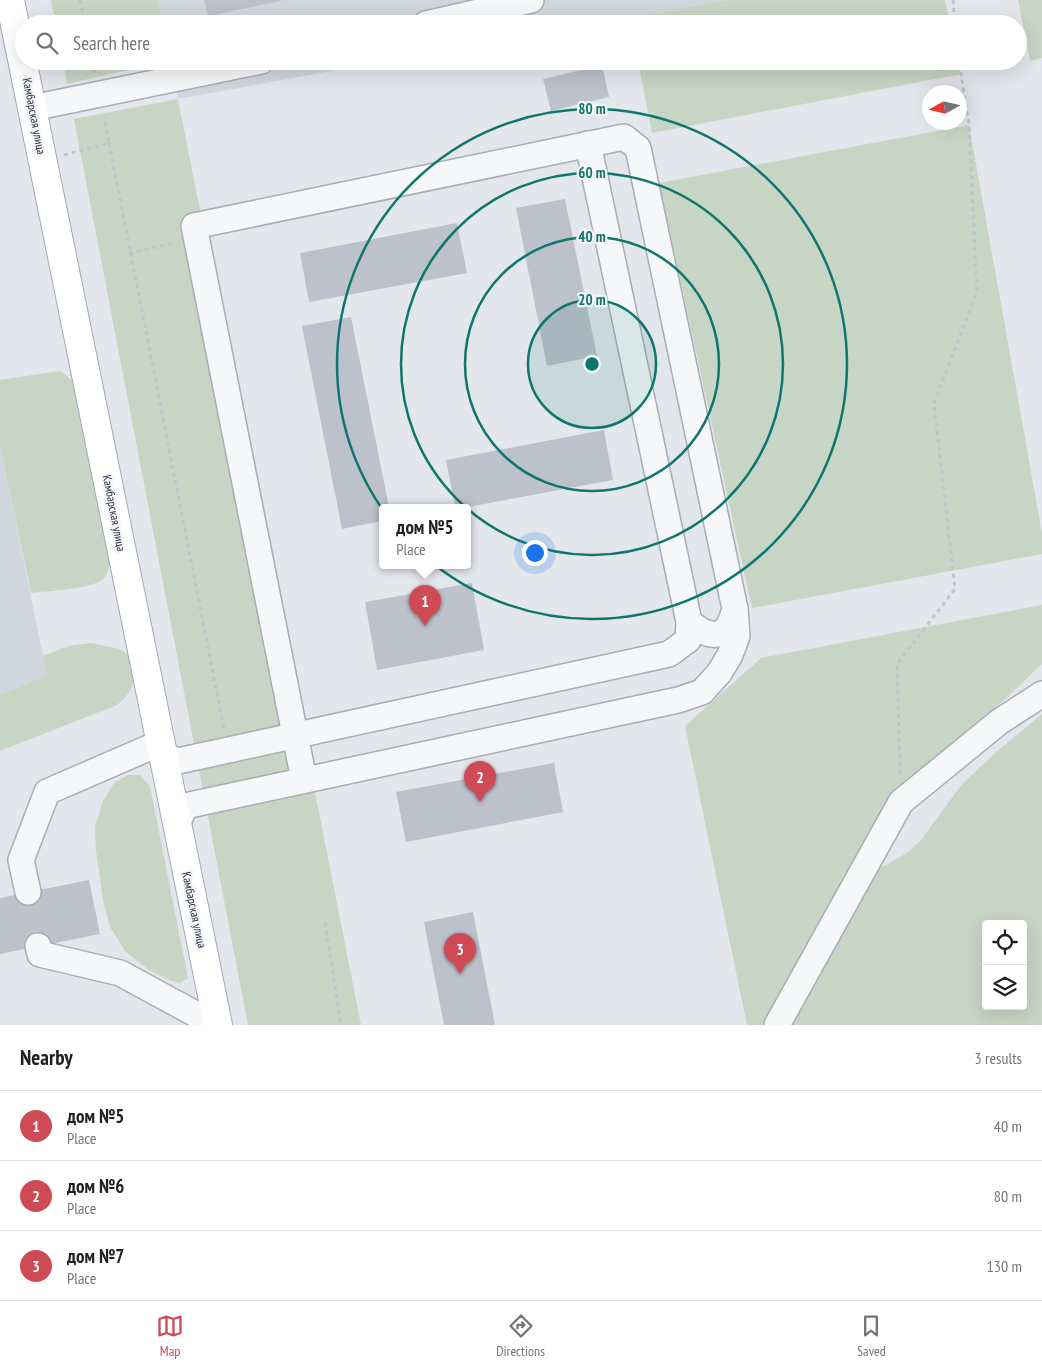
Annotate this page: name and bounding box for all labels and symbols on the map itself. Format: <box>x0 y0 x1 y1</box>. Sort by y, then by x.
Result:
street label: Камбарская улица <box>20 76 49 156</box>
north arrow <box>922 85 967 130</box>
text: 80 m <box>578 99 606 118</box>
text: 60 m <box>578 163 606 182</box>
text: 40 m <box>578 227 606 246</box>
text: 20 m <box>578 290 606 309</box>
centre of rings <box>583 355 601 373</box>
street label: Камбарская улица <box>100 473 129 553</box>
your location <box>522 540 548 566</box>
pin: 1 <box>409 585 441 626</box>
pin: 2 <box>464 761 496 802</box>
street label: Камбарская улица <box>179 870 210 950</box>
pin: 3 <box>444 933 476 974</box>

